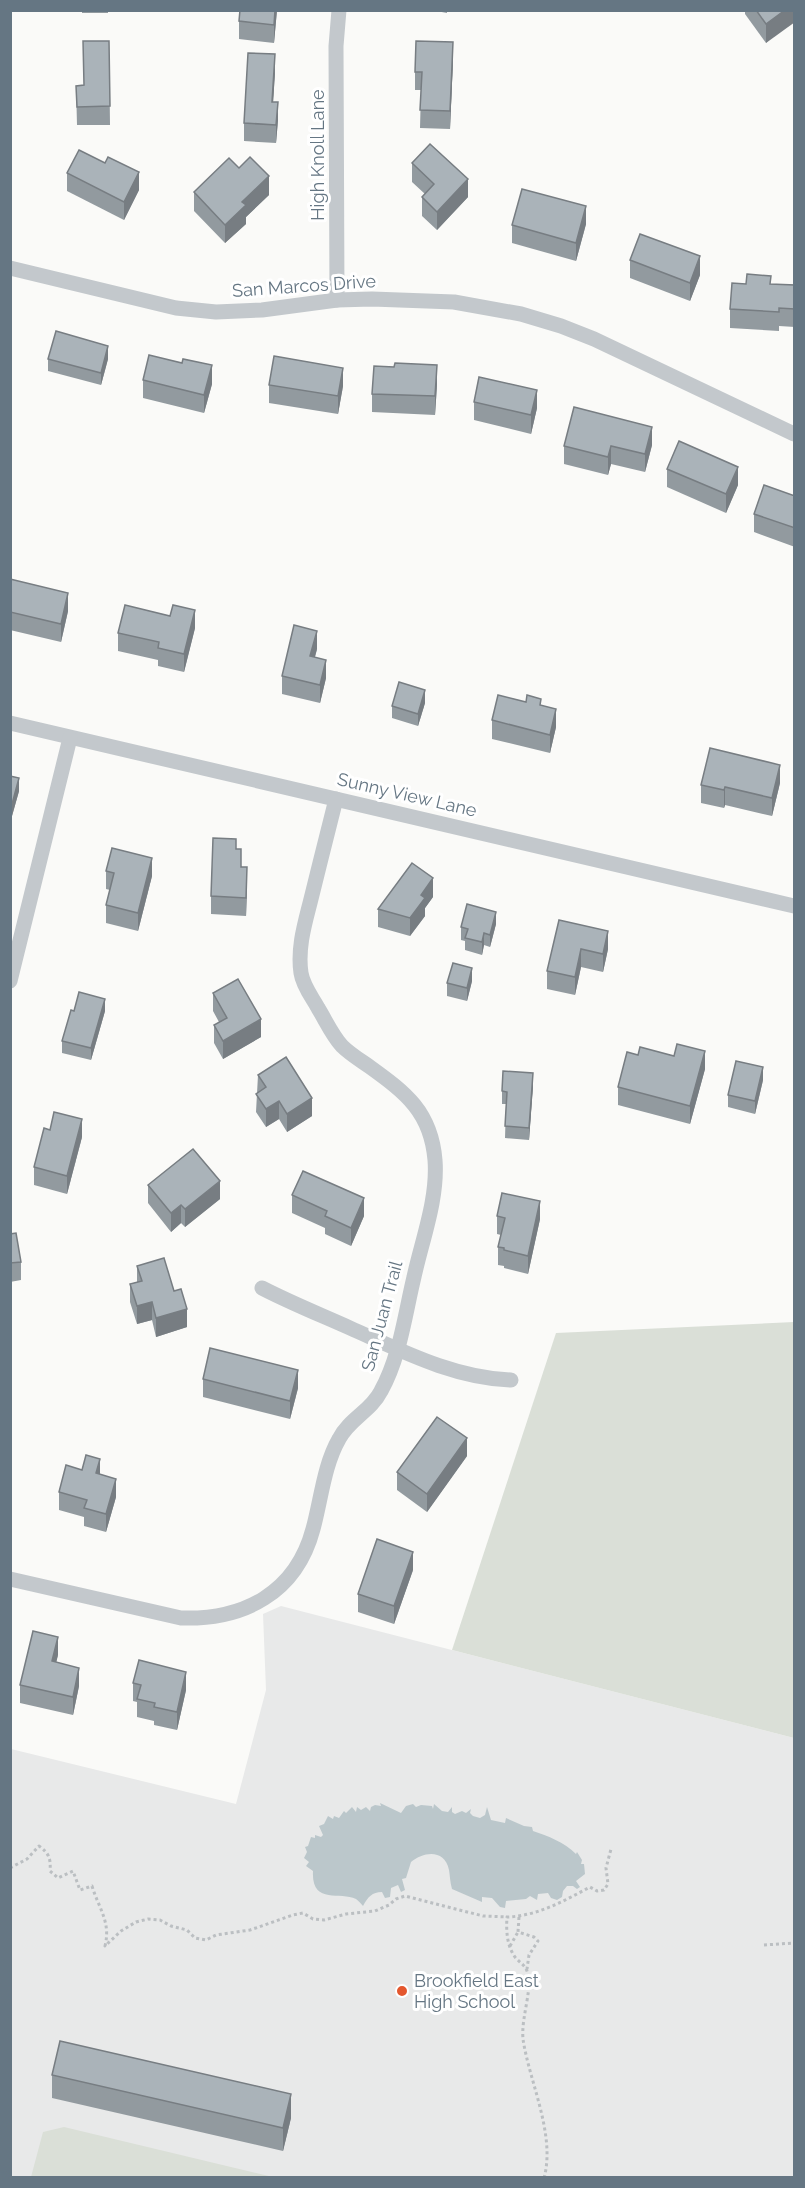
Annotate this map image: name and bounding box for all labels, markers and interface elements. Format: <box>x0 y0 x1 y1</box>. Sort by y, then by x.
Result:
street label: High Knoll Lane <box>307 89 328 221</box>
street label: San Marcos Drive <box>231 270 377 301</box>
street label: Sunny View Lane <box>335 768 479 821</box>
street label: San Juan Trail <box>357 1258 406 1373</box>
place label: Brookfield East High School <box>414 1970 539 2012</box>
marker: Brookfield East High School <box>395 1984 409 1998</box>

